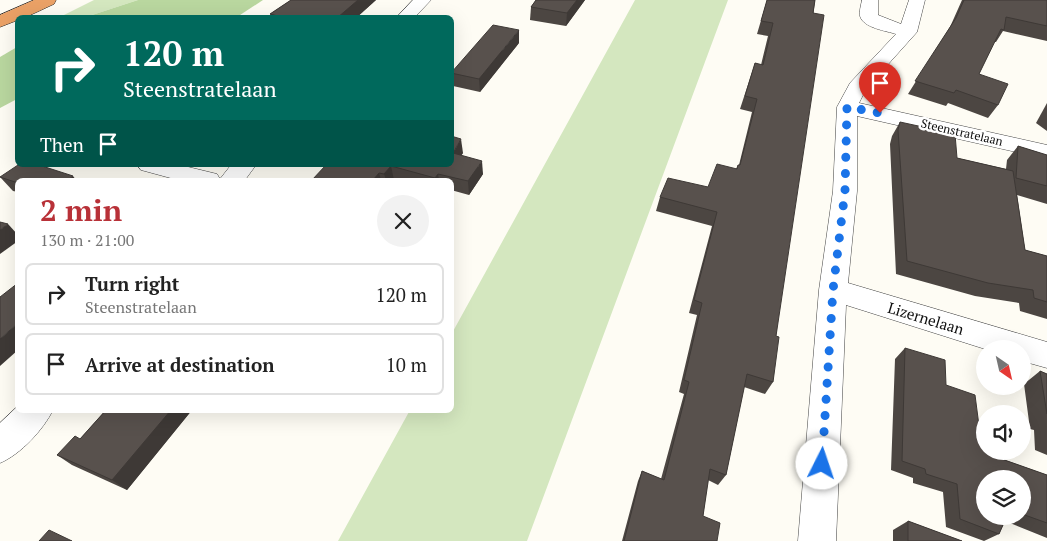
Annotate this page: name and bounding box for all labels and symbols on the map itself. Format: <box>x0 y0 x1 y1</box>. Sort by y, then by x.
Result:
pin <box>859 62 901 113</box>
street label: Steenstratelaan <box>920 115 1004 149</box>
street label: Lizernelaan <box>886 297 966 339</box>
north arrow <box>976 340 1031 395</box>
position arrow <box>795 437 847 489</box>

